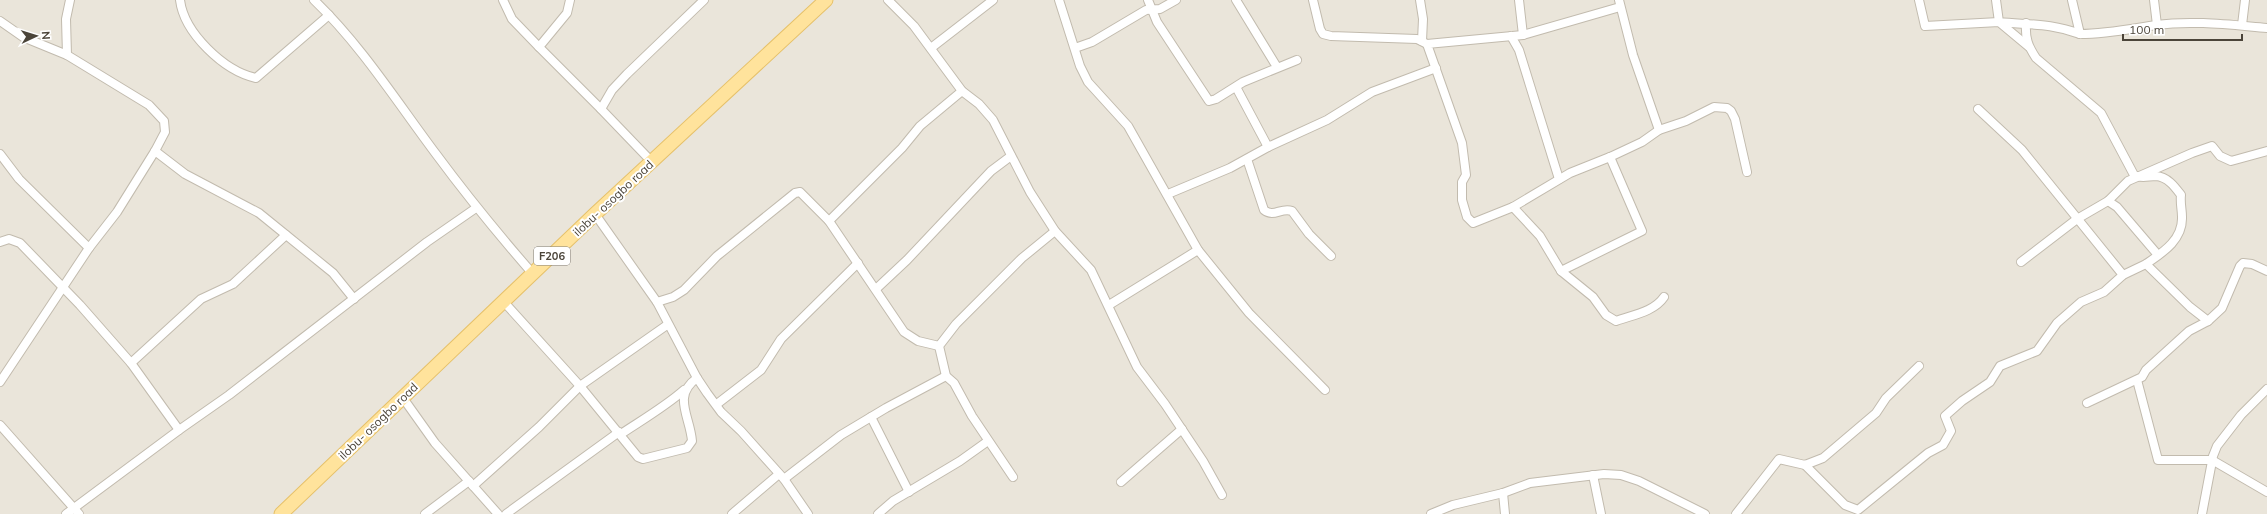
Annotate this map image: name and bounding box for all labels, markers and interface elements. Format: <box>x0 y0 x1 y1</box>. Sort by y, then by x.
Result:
north arrow <box>16 16 56 56</box>
scale bar <box>2123 16 2242 42</box>
text: 100 m <box>2129 22 2164 37</box>
text: N <box>39 31 53 40</box>
street label: ilobu- osogbo road <box>570 157 656 239</box>
road number: F206 <box>534 247 570 265</box>
street label: ilobu- osogbo road <box>335 379 421 463</box>

